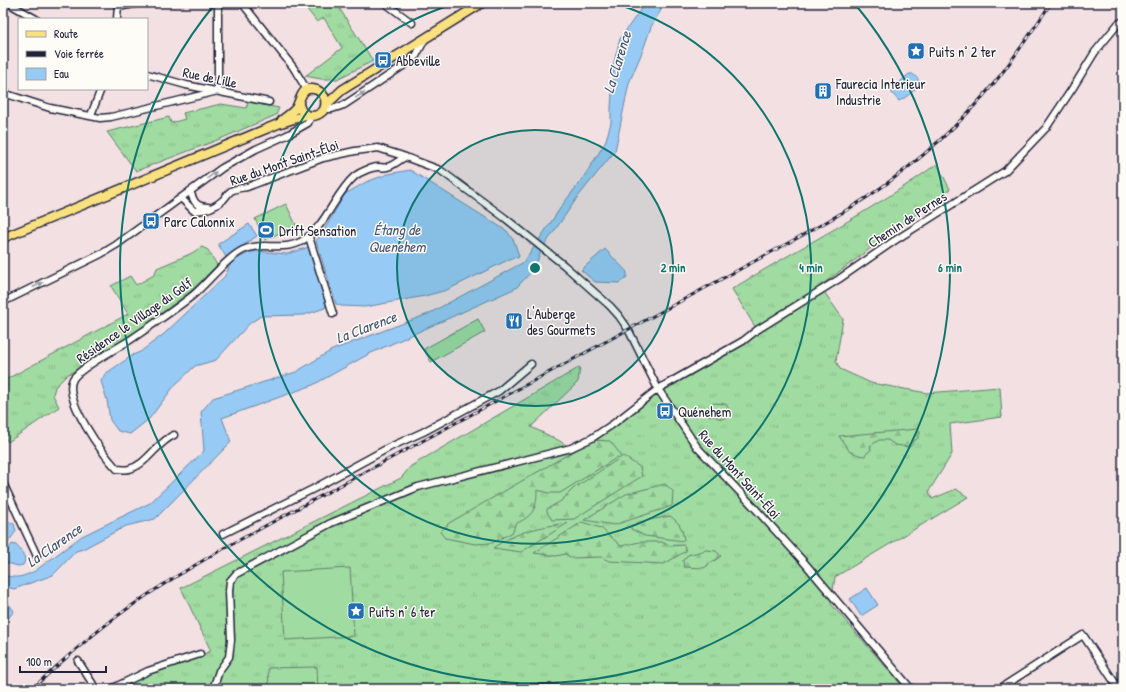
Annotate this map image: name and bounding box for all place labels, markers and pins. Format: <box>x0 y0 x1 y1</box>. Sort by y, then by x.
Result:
place icon: Puits n° 2 ter <box>906 41 926 61</box>
place label: Puits n° 2 ter <box>929 42 997 61</box>
bus stop icon: Abbeville <box>373 50 393 70</box>
place label: Abbeville <box>396 51 441 70</box>
place label: Faurecia Interieur Industrie <box>835 74 926 109</box>
building icon: Faurecia Interieur Industrie <box>813 81 833 101</box>
bus stop icon: Parc Calonnix <box>141 211 161 231</box>
place label: Parc Calonnix <box>164 212 235 231</box>
sports icon: Drift Sensation <box>256 220 276 240</box>
place label: Drift Sensation <box>279 221 356 240</box>
centre of rings <box>528 261 542 275</box>
place label: L'Auberge des Gourmets <box>527 304 595 339</box>
restaurant icon: L'Auberge des Gourmets <box>504 311 524 331</box>
bus stop icon: Quénehem <box>655 401 675 421</box>
place label: Quénehem <box>678 402 731 421</box>
place icon: Puits n° 6 ter <box>346 601 366 621</box>
place label: Puits n° 6 ter <box>369 602 436 621</box>

